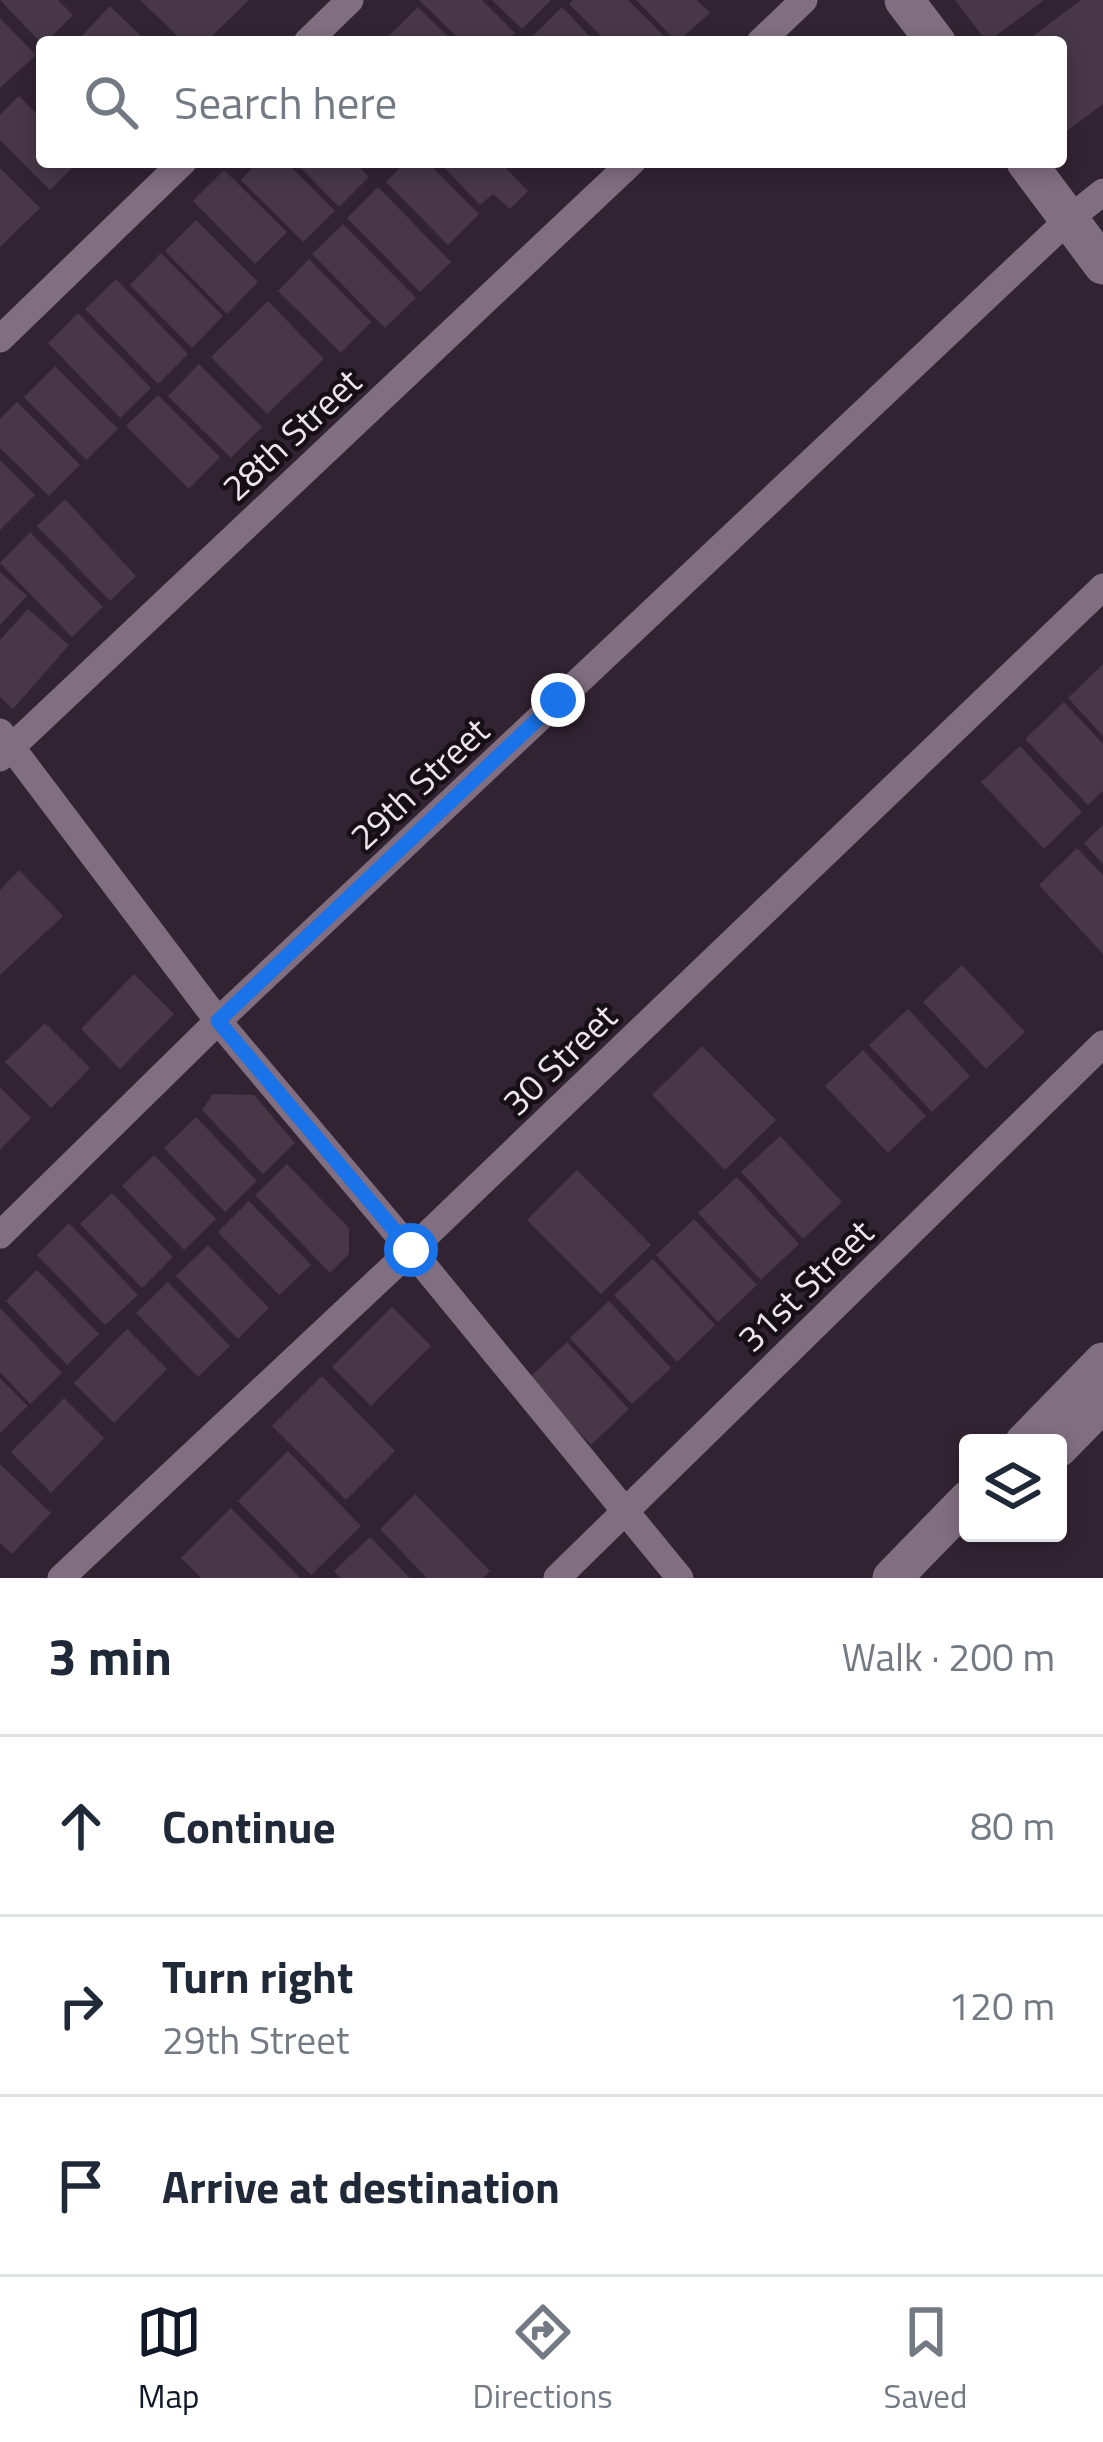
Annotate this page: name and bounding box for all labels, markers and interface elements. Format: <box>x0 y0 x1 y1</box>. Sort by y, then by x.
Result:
search box <box>36 36 1067 168</box>
text: Search here <box>174 68 397 136</box>
icon: search <box>78 69 144 135</box>
street label: 28th Street <box>209 355 373 513</box>
route end <box>531 673 585 727</box>
street label: 29th Street <box>337 704 501 862</box>
street label: 30 Street <box>489 990 629 1128</box>
street label: 31st Street <box>725 1206 886 1364</box>
route start <box>384 1223 438 1277</box>
map controls <box>959 1434 1067 1542</box>
button: layers <box>959 1434 1067 1542</box>
text: 3 min <box>48 1617 172 1695</box>
text: Walk · 200 m <box>841 1627 1055 1686</box>
text: Continue <box>162 1792 336 1860</box>
icon: ahead <box>48 1793 114 1859</box>
text: 80 m <box>970 1796 1055 1855</box>
text: Turn right <box>162 1942 353 2010</box>
icon: right <box>48 1973 114 2039</box>
text: 120 m <box>948 1976 1055 2035</box>
text: 29th Street <box>162 2010 349 2069</box>
text: Arrive at destination <box>162 2152 560 2220</box>
icon: arrive <box>48 2153 114 2219</box>
tab: Map <box>136 2299 202 2421</box>
tab: Directions <box>473 2299 613 2421</box>
tab: Saved <box>884 2299 967 2421</box>

